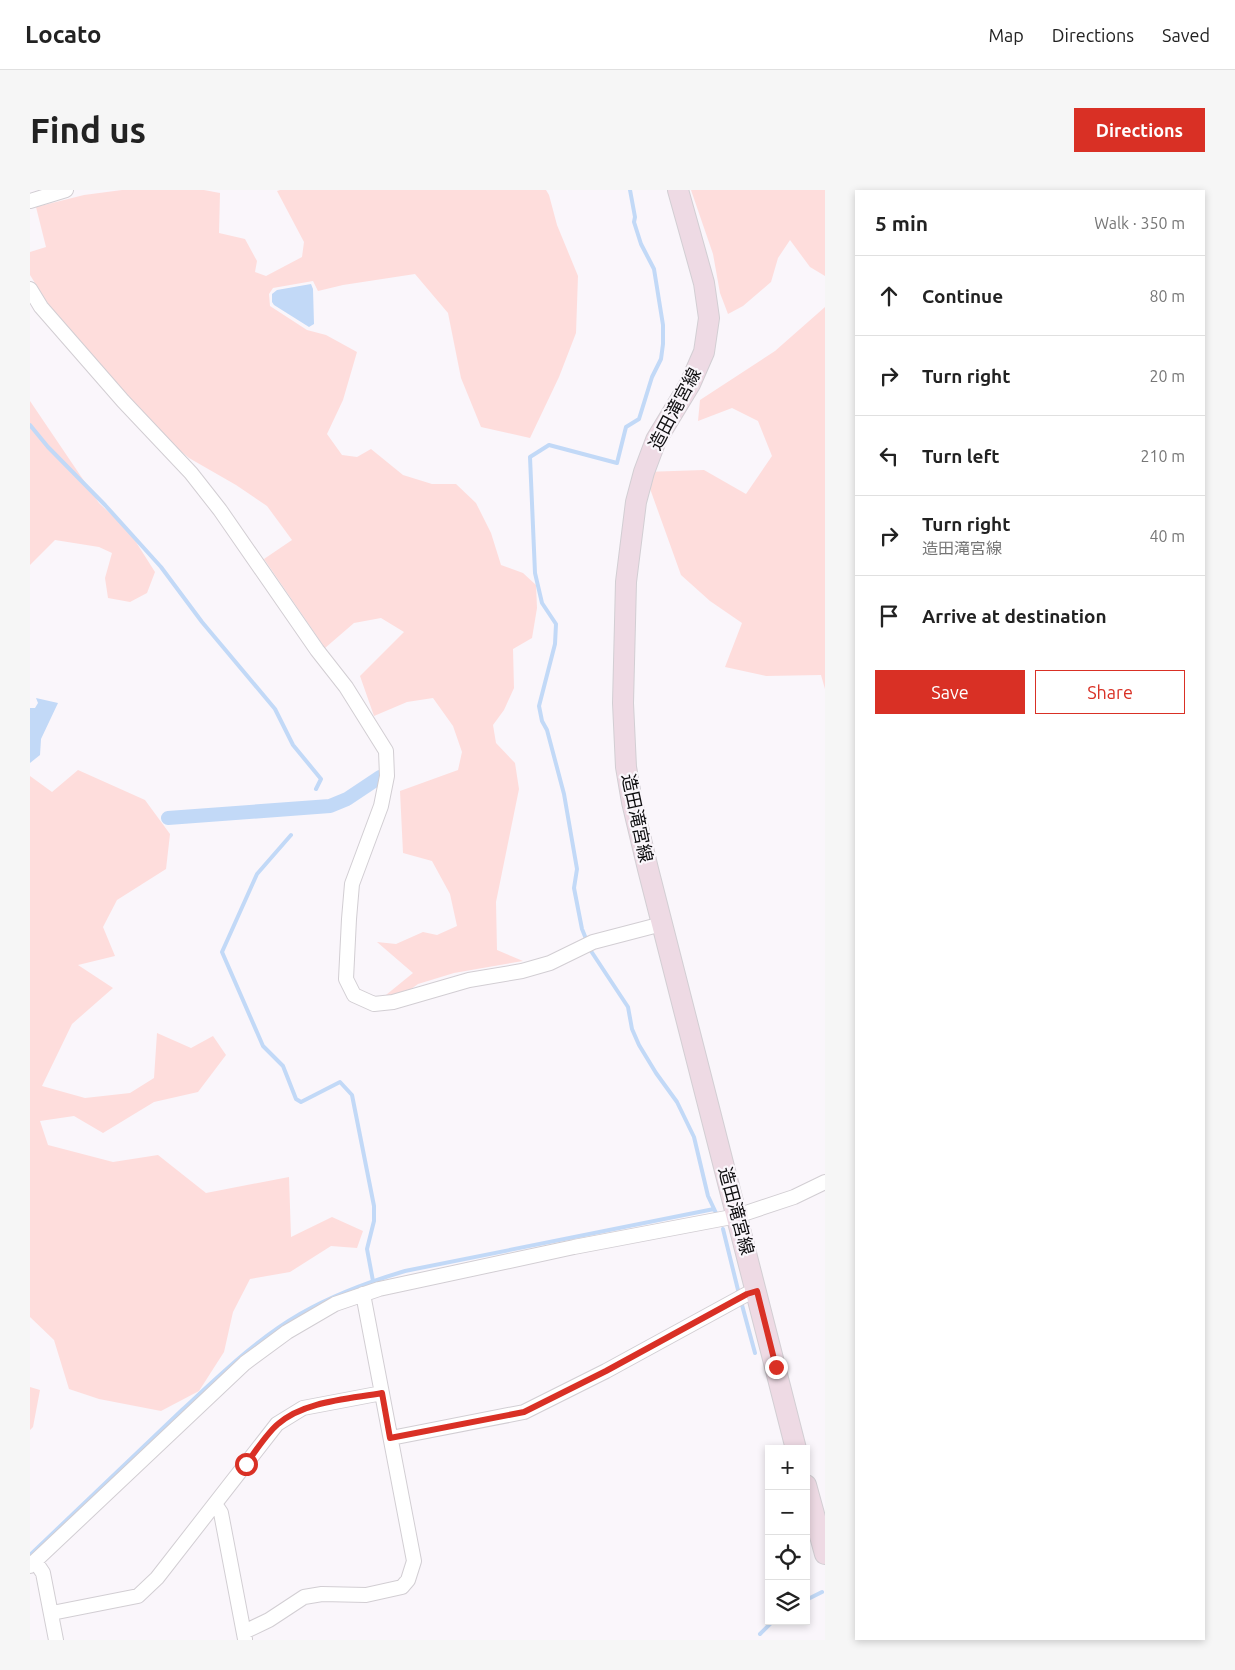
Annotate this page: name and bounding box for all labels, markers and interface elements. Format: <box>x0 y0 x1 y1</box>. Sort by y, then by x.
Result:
text: Locato <box>25 21 101 48</box>
text: Map <box>988 25 1024 45</box>
text: Directions <box>1052 25 1134 45</box>
text: Saved <box>1162 25 1210 45</box>
button: Directions <box>1074 108 1205 152</box>
text: Find us <box>30 110 146 150</box>
text: 5 min <box>875 211 928 235</box>
text: Walk · 350 m <box>1094 214 1185 232</box>
icon: ahead <box>875 282 903 310</box>
text: Continue <box>922 285 1003 307</box>
text: 80 m <box>1149 287 1185 305</box>
icon: right <box>875 362 903 390</box>
street label: 造田滝宮線 <box>644 364 704 453</box>
text: Turn right <box>922 365 1010 387</box>
text: 20 m <box>1149 367 1185 385</box>
icon: left <box>875 442 903 470</box>
text: Turn left <box>922 445 1000 467</box>
text: 210 m <box>1140 447 1185 465</box>
text: Turn right <box>922 513 1010 535</box>
icon: right <box>875 522 903 550</box>
text: 40 m <box>1149 527 1185 545</box>
text: 造田滝宮線 <box>922 539 1002 557</box>
icon: arrive <box>875 602 903 630</box>
text: Arrive at destination <box>922 605 1107 627</box>
button: Save <box>875 670 1025 714</box>
button: Share <box>1035 670 1185 714</box>
street label: 造田滝宮線 <box>619 772 657 864</box>
street label: 造田滝宮線 <box>716 1165 758 1257</box>
route end <box>765 1356 788 1379</box>
map controls <box>765 1445 810 1625</box>
button: + <box>765 1445 810 1490</box>
route start <box>235 1453 258 1476</box>
button: − <box>765 1490 810 1535</box>
button: locate <box>765 1535 810 1580</box>
button: layers <box>765 1580 810 1625</box>

